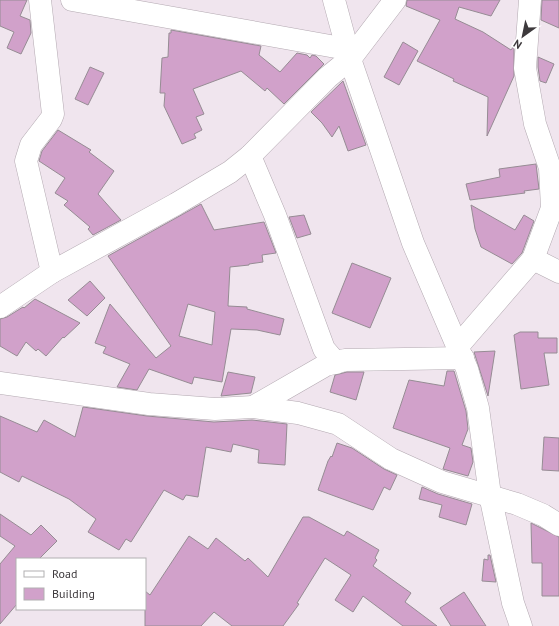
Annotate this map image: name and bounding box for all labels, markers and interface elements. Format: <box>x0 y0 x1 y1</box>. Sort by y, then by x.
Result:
north arrow <box>503 16 543 56</box>
text: N <box>511 37 524 52</box>
legend <box>16 558 146 610</box>
text: Road <box>52 566 77 581</box>
text: Building <box>52 586 95 601</box>

